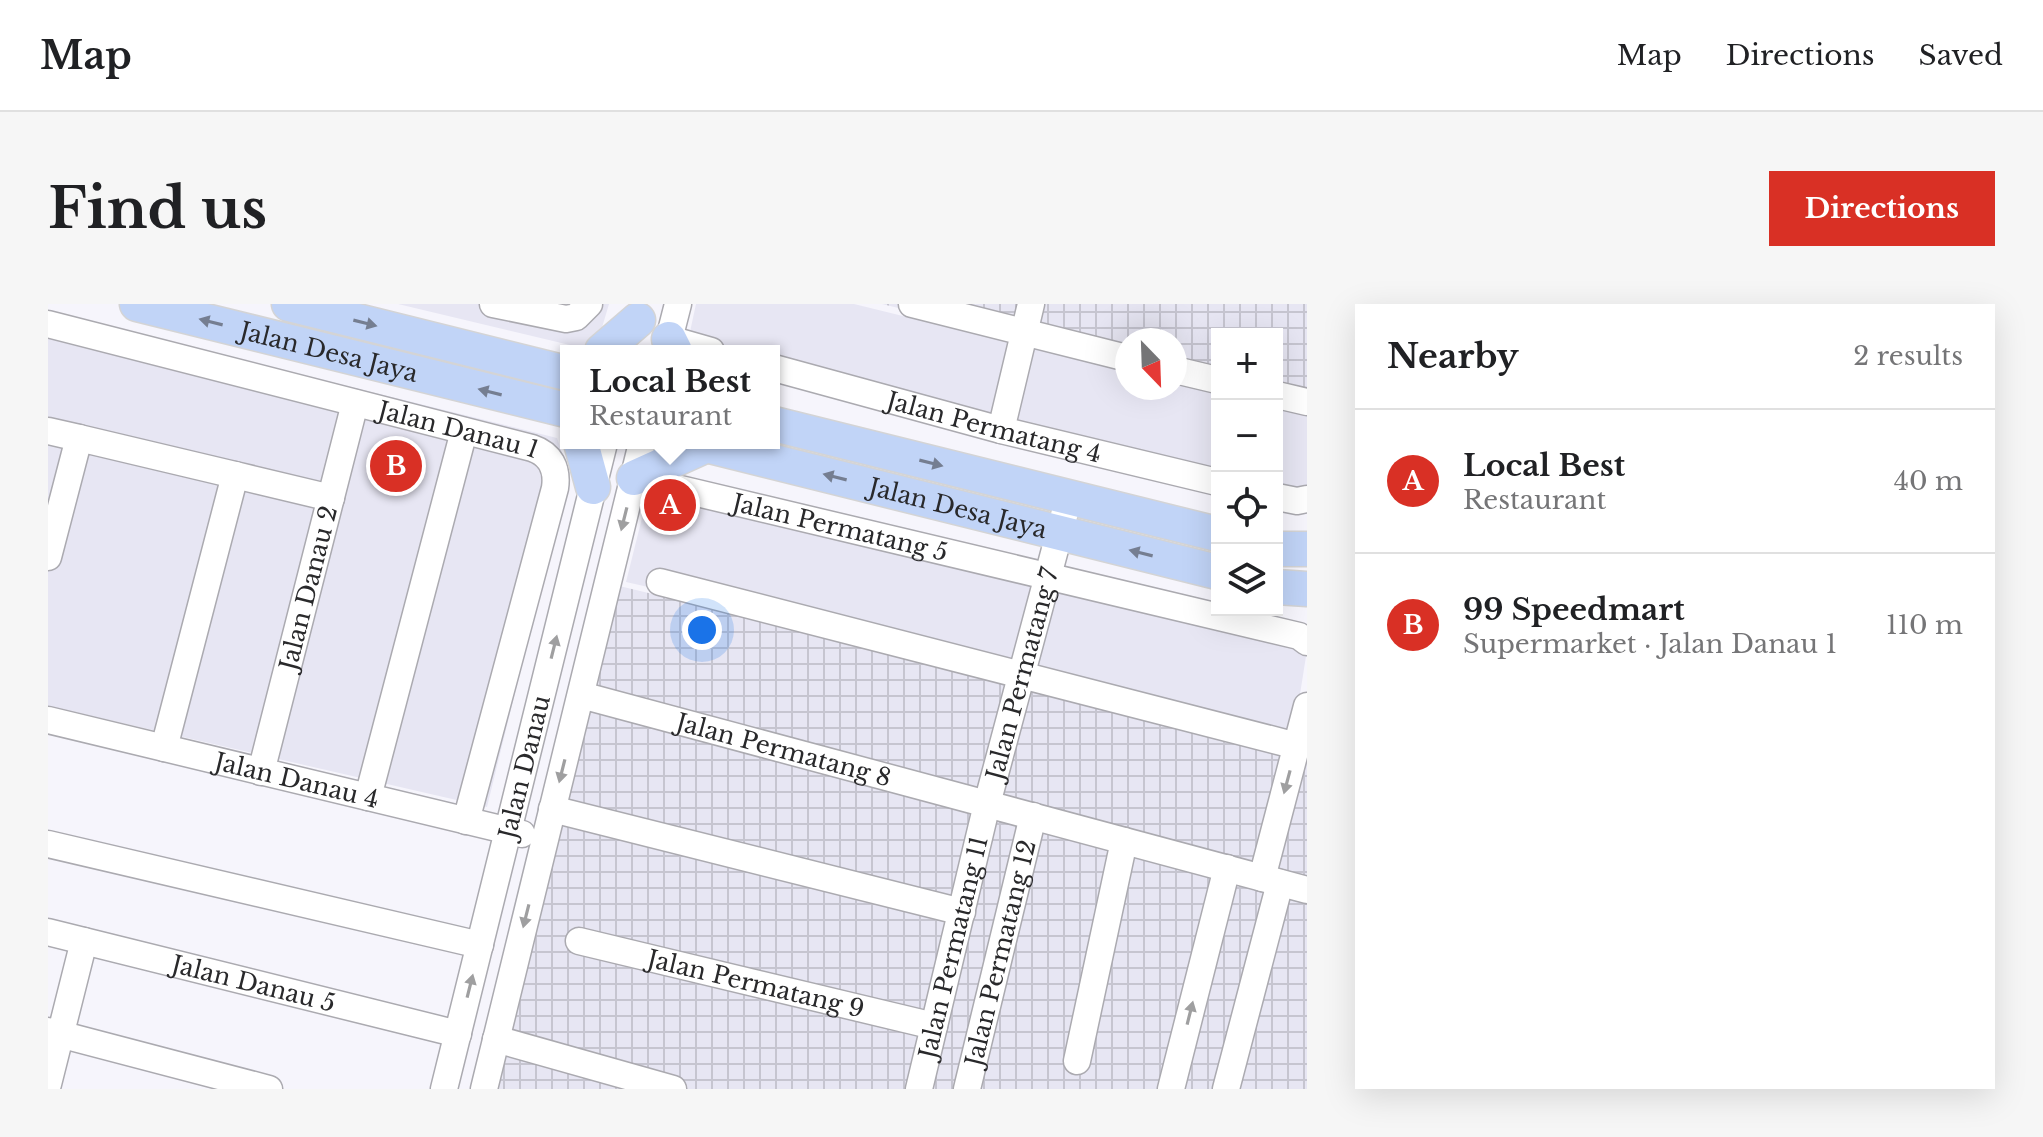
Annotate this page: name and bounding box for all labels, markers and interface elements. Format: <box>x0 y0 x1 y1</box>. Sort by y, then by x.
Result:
text: Map <box>40 32 132 79</box>
text: Map <box>1617 38 1682 73</box>
text: Directions <box>1726 38 1875 73</box>
text: Saved <box>1919 38 2003 73</box>
button: Directions <box>1769 171 1995 246</box>
text: Find us <box>48 174 267 243</box>
street label: Jalan Desa Jaya <box>234 315 422 388</box>
one-way arrow <box>198 316 223 328</box>
one-way arrow <box>352 317 377 329</box>
north arrow <box>1115 328 1187 400</box>
map controls <box>1211 328 1283 616</box>
button: + <box>1211 328 1283 400</box>
text: Nearby <box>1387 335 1519 377</box>
text: 2 results <box>1853 340 1963 372</box>
popup <box>560 345 780 449</box>
text: Local Best <box>589 363 751 400</box>
street label: Jalan Permatang 4 <box>881 384 1105 468</box>
one-way arrow <box>478 385 503 397</box>
street label: Jalan Danau 1 <box>373 394 543 464</box>
text: Restaurant <box>589 400 732 432</box>
button: − <box>1211 400 1283 472</box>
pin: B <box>370 436 422 496</box>
text: Local Best <box>1463 447 1625 484</box>
one-way arrow <box>919 457 944 470</box>
text: A <box>1402 465 1424 497</box>
text: 40 m <box>1894 465 1963 497</box>
one-way arrow <box>822 470 847 483</box>
street label: Jalan Desa Jaya <box>863 471 1051 544</box>
button: locate <box>1211 472 1283 544</box>
pin: A <box>644 475 696 535</box>
text: Restaurant <box>1463 484 1606 516</box>
street label: Jalan Permatang 5 <box>727 487 951 567</box>
street label: Jalan Danau 2 <box>272 503 343 676</box>
one-way arrow <box>617 506 629 531</box>
button: layers <box>1211 544 1283 616</box>
one-way arrow <box>1129 547 1154 559</box>
street label: Jalan Permatang 7 <box>979 563 1064 786</box>
text: 99 Speedmart <box>1463 591 1685 628</box>
text: B <box>1403 609 1423 641</box>
text: 110 m <box>1886 609 1963 641</box>
your location <box>682 610 722 650</box>
text: Supermarket · Jalan Danau 1 <box>1463 628 1837 660</box>
one-way arrow <box>548 634 560 659</box>
street label: Jalan Danau <box>491 692 556 844</box>
street label: Jalan Permatang 8 <box>670 706 894 792</box>
street label: Jalan Danau 4 <box>209 745 382 814</box>
one-way arrow <box>555 759 567 784</box>
one-way arrow <box>1280 770 1293 794</box>
street label: Jalan Permatang 11 <box>912 833 993 1064</box>
street label: Jalan Permatang 12 <box>958 837 1041 1072</box>
one-way arrow <box>520 903 532 928</box>
street label: Jalan Permatang 9 <box>642 943 867 1023</box>
street label: Jalan Danau 5 <box>166 948 338 1017</box>
one-way arrow <box>464 973 476 998</box>
one-way arrow <box>1185 1001 1197 1026</box>

